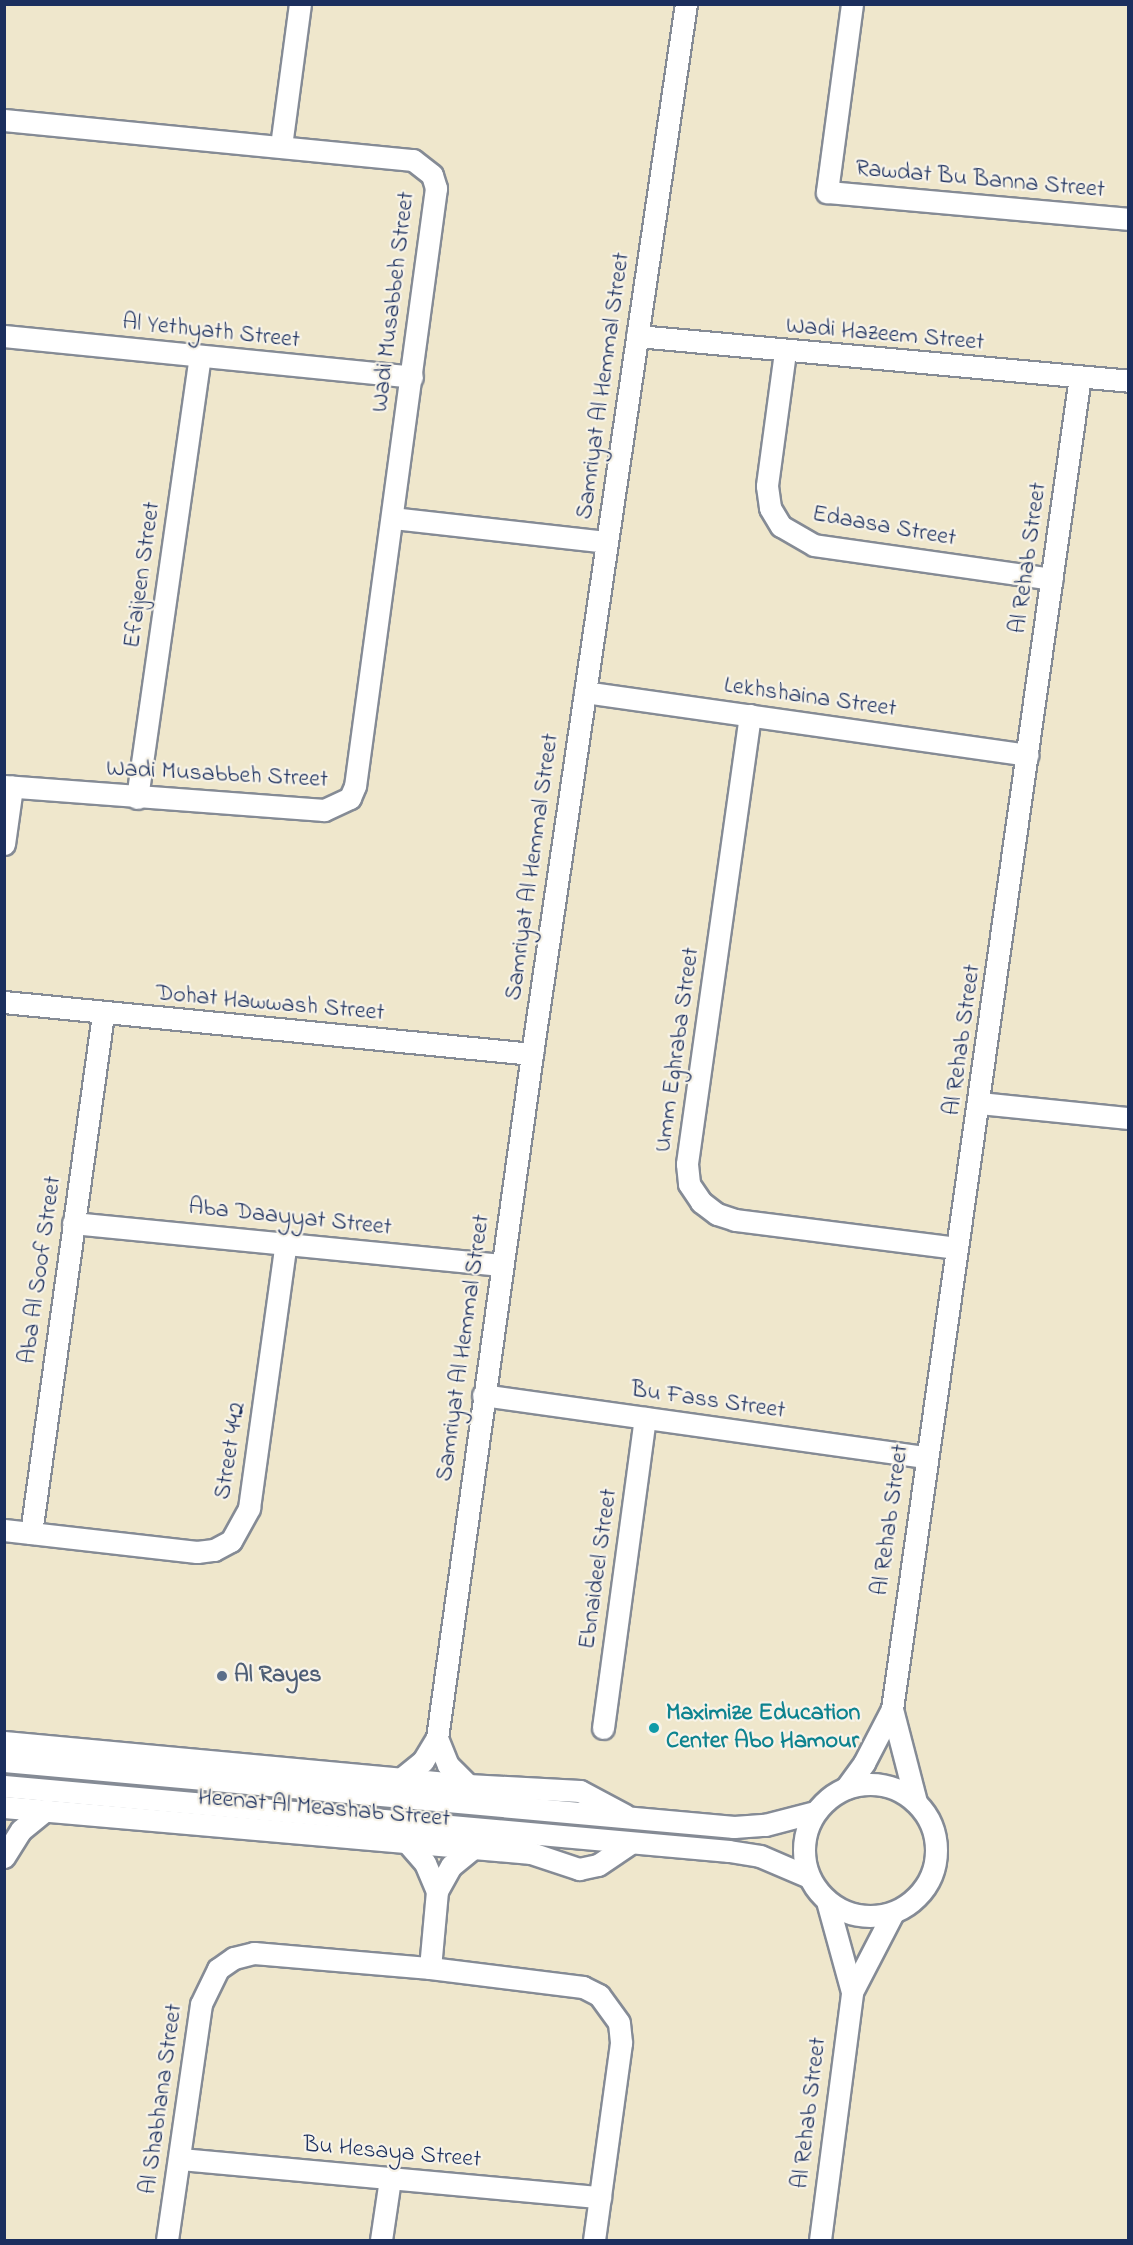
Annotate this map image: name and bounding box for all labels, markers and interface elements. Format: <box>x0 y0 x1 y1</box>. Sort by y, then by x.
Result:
street label: Rawdat Bu Banna Street <box>854 155 1106 205</box>
street label: Wadi Musabbeh Street <box>366 190 422 414</box>
street label: Samriyat Al Hemmal Street <box>571 251 637 521</box>
street label: Al Yethyath Street <box>121 308 301 356</box>
street label: Wadi Hazeem Street <box>785 312 985 358</box>
street label: Al Rehab Street <box>1004 481 1054 635</box>
street label: Efaijeen Street <box>118 500 168 650</box>
street label: Edaasa Street <box>810 500 958 554</box>
street label: Lekhshaina Street <box>722 672 898 724</box>
street label: Samriyat Al Hemmal Street <box>500 732 566 1002</box>
street label: Wadi Musabbeh Street <box>105 755 329 795</box>
street label: Umm Eghraba Street <box>649 946 707 1154</box>
street label: Al Rehab Street <box>938 963 988 1117</box>
street label: Dohat Hawwash Street <box>155 980 385 1028</box>
street label: Aba Al Soof Street <box>14 1174 68 1366</box>
street label: Aba Daayyat Street <box>187 1193 393 1243</box>
street label: Samriyat Al Hemmal Street <box>431 1213 497 1483</box>
street label: Bu Fass Street <box>629 1376 787 1426</box>
street label: Street 442 <box>209 1400 253 1502</box>
street label: Al Rehab Street <box>866 1443 916 1597</box>
street label: Ebnaideel Street <box>573 1487 625 1651</box>
place label: Al Rayes <box>234 1662 321 1690</box>
marker: Al Rayes <box>215 1669 229 1683</box>
place label: Maximize Education Center Abo Hamour <box>666 1700 860 1756</box>
marker: Maximize Education Center Abo Hamour <box>647 1721 661 1735</box>
street label: Heenat Al Meashab Street <box>197 1784 451 1834</box>
street label: Al Shabhana Street <box>134 2002 190 2196</box>
street label: Al Rehab Street <box>786 2036 834 2190</box>
street label: Bu Hesaya Street <box>302 2131 482 2175</box>

